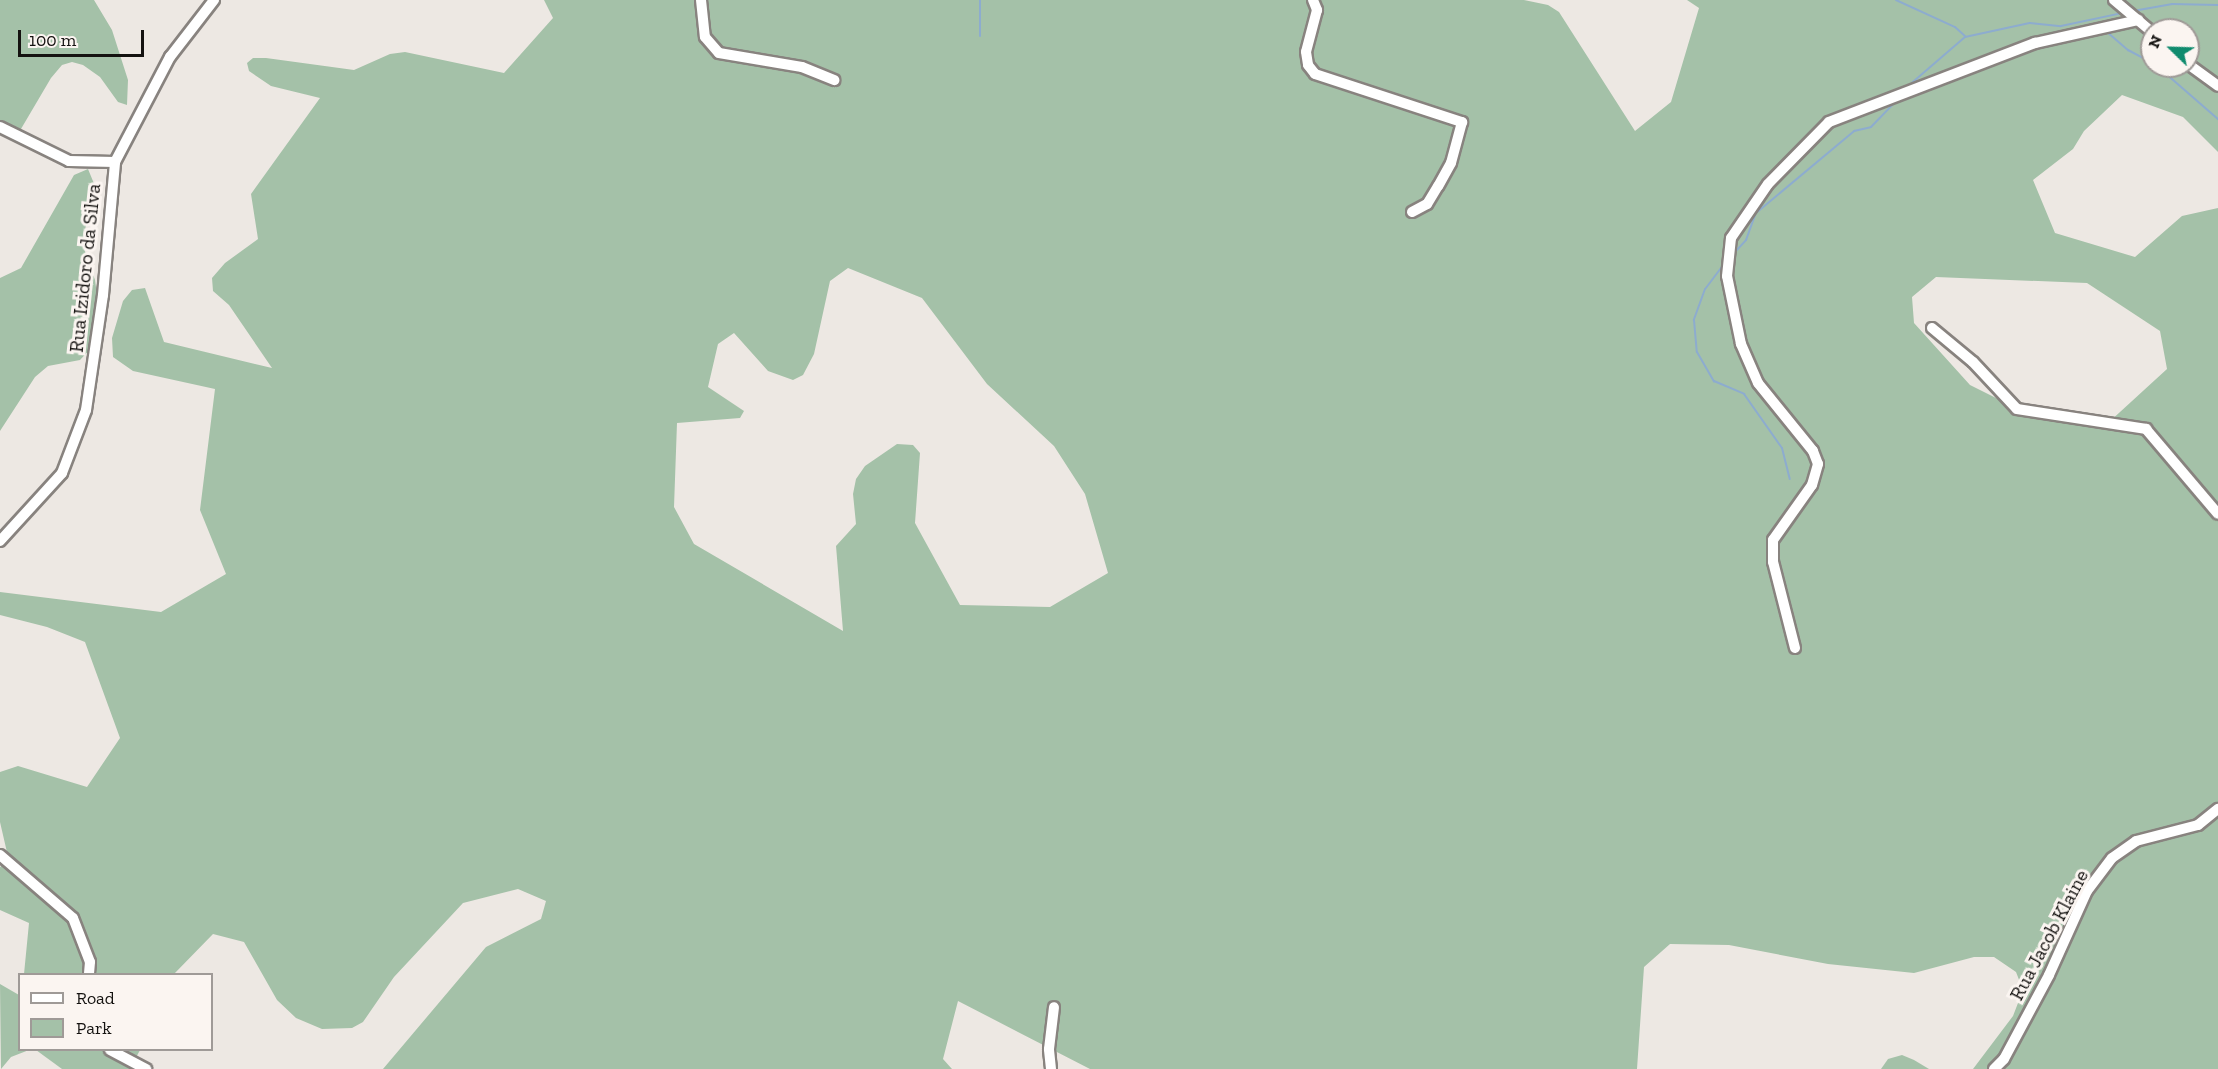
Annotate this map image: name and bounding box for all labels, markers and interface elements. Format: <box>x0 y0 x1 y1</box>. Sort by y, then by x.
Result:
scale bar <box>21 18 147 56</box>
north arrow <box>2140 18 2200 78</box>
text: 100 m <box>29 29 76 51</box>
text: N <box>2144 32 2166 51</box>
street label: Rua Izidoro da Silva <box>64 182 106 354</box>
street label: Rua Jacob Klaine <box>2004 865 2094 1005</box>
legend <box>18 973 213 1051</box>
text: Road <box>76 987 115 1009</box>
text: Park <box>76 1017 112 1039</box>

